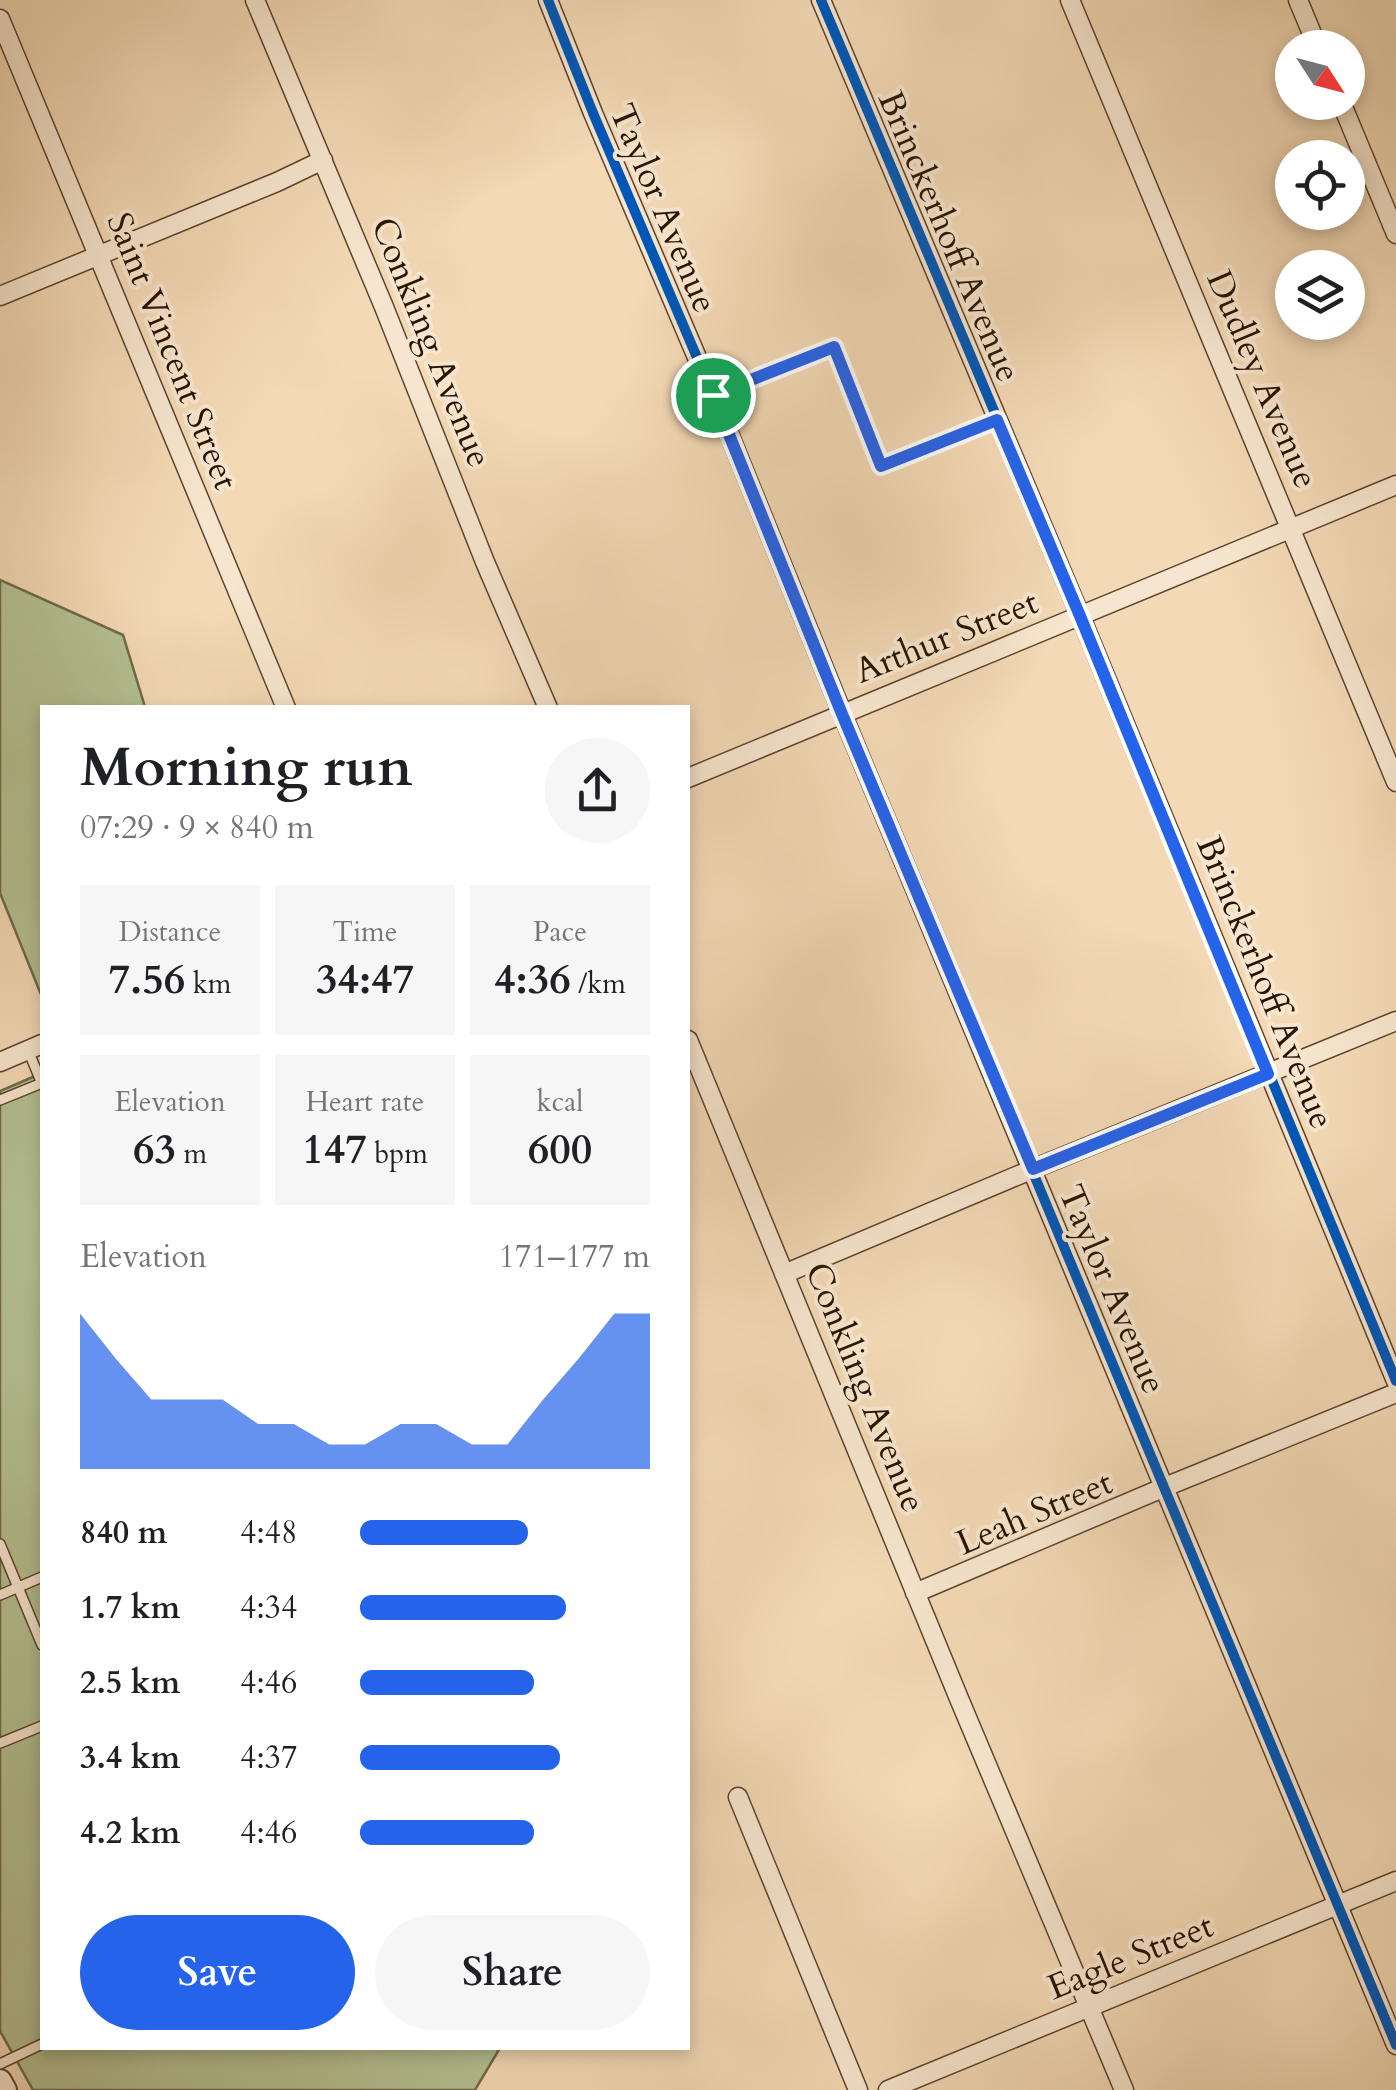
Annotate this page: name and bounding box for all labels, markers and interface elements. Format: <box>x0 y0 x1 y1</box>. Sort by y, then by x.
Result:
north arrow <box>1275 30 1365 120</box>
map controls <box>1275 30 1365 340</box>
street label: Brinckerhoff Avenue <box>866 84 1032 389</box>
street label: Taylor Avenue <box>597 96 729 320</box>
button: locate <box>1275 140 1365 230</box>
street label: Saint Vincent Street <box>95 206 250 497</box>
street label: Conkling Avenue <box>359 210 503 474</box>
button: layers <box>1275 250 1365 340</box>
street label: Dudley Avenue <box>1195 263 1330 496</box>
pin <box>671 353 756 438</box>
icon: arrive <box>686 368 741 423</box>
street label: Arthur Street <box>848 578 1045 695</box>
text: Morning run <box>80 731 413 805</box>
button: share <box>545 738 650 843</box>
text: 07:29 · 9 × 840 m <box>80 806 314 850</box>
street label: Brinckerhoff Avenue <box>1184 829 1346 1136</box>
text: Distance <box>119 913 221 951</box>
text: Time <box>333 913 397 951</box>
text: Pace <box>533 913 587 951</box>
text: 7.56 <box>109 951 185 1008</box>
text: 34:47 <box>316 951 414 1008</box>
text: 4:36 <box>494 951 571 1008</box>
text: km <box>185 965 231 1003</box>
text: /km <box>571 965 626 1003</box>
text: Elevation <box>114 1083 226 1121</box>
text: Heart rate <box>306 1083 424 1121</box>
text: kcal <box>537 1083 583 1121</box>
text: 63 <box>133 1121 176 1178</box>
text: 147 <box>302 1121 367 1178</box>
text: 600 <box>528 1121 592 1178</box>
text: m <box>176 1135 207 1173</box>
text: bpm <box>367 1135 428 1173</box>
street label: Taylor Avenue <box>1046 1177 1178 1401</box>
text: Elevation <box>80 1235 207 1279</box>
text: 171–177 m <box>498 1235 650 1279</box>
street label: Conkling Avenue <box>793 1255 937 1519</box>
street label: Leah Street <box>949 1459 1120 1567</box>
text: 840 m <box>80 1511 167 1555</box>
text: 4:48 <box>240 1511 297 1555</box>
text: 1.7 km <box>80 1586 180 1630</box>
text: 4:34 <box>240 1586 297 1630</box>
text: 2.5 km <box>80 1661 180 1705</box>
text: 4:46 <box>240 1661 297 1705</box>
text: 3.4 km <box>80 1736 180 1780</box>
text: 4:37 <box>240 1736 297 1780</box>
text: 4.2 km <box>80 1811 180 1855</box>
text: 4:46 <box>240 1811 297 1855</box>
street label: Eagle Street <box>1040 1902 1220 2012</box>
button: Save <box>80 1915 355 2030</box>
button: Share <box>375 1915 650 2030</box>

